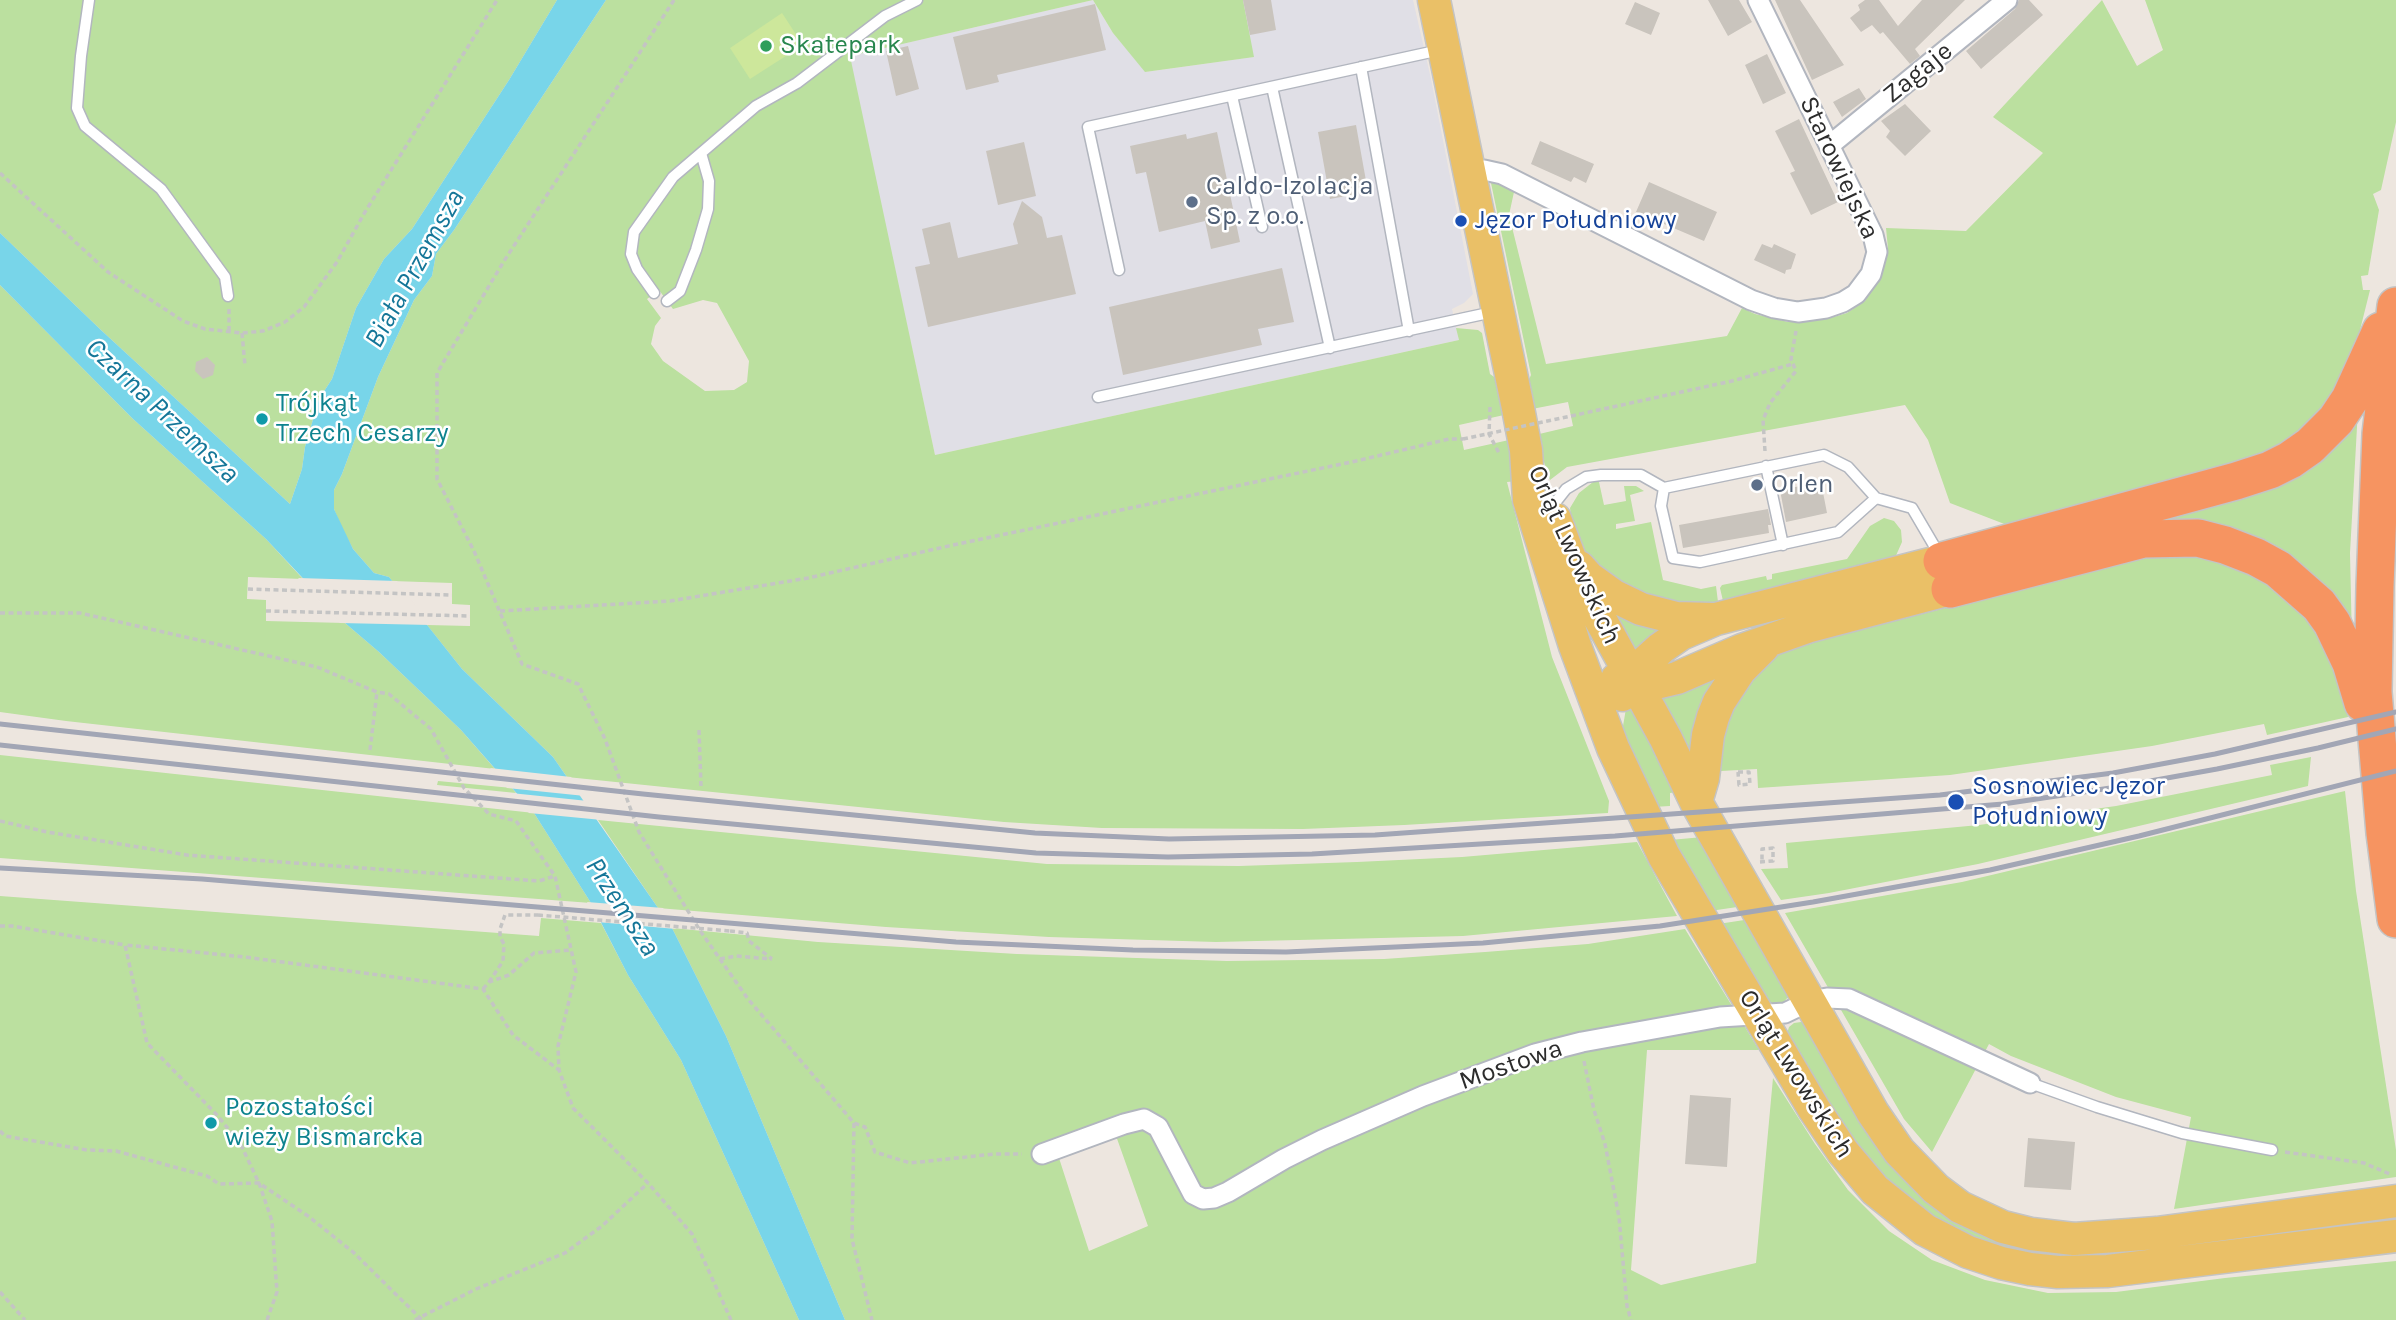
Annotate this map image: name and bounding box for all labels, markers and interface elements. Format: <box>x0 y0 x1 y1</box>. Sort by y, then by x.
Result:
place label: Skatepark <box>780 30 901 62</box>
street label: Zagaje <box>1877 36 1959 110</box>
marker: Skatepark <box>758 38 774 54</box>
street label: Starowiejska <box>1792 92 1886 244</box>
place label: Caldo-Izolacja Sp. z o.o. <box>1206 171 1373 232</box>
water label: Biała Przemsza <box>358 184 472 354</box>
marker: Caldo-Izolacja Sp. z o.o. <box>1184 194 1200 210</box>
place label: Jęzor Południowy <box>1475 205 1677 237</box>
marker: Jęzor Południowy <box>1453 213 1469 229</box>
water label: Czarna Przemsza <box>78 331 246 491</box>
place label: Trójkąt Trzech Cesarzy <box>276 388 449 450</box>
marker: Trójkąt Trzech Cesarzy <box>254 411 270 427</box>
street label: Orląt Lwowskich <box>1521 461 1627 649</box>
place label: Orlen <box>1771 469 1834 501</box>
marker: Orlen <box>1749 477 1765 493</box>
place label: Sosnowiec Jęzor Południowy <box>1972 771 2165 832</box>
marker: Sosnowiec Jęzor Południowy <box>1946 792 1966 812</box>
water label: Przemsza <box>578 851 666 963</box>
street label: Orląt Lwowskich <box>1732 984 1860 1164</box>
street label: Mostowa <box>1455 1033 1567 1097</box>
place label: Pozostałości wieży Bismarcka <box>225 1092 424 1154</box>
marker: Pozostałości wieży Bismarcka <box>203 1115 219 1131</box>

